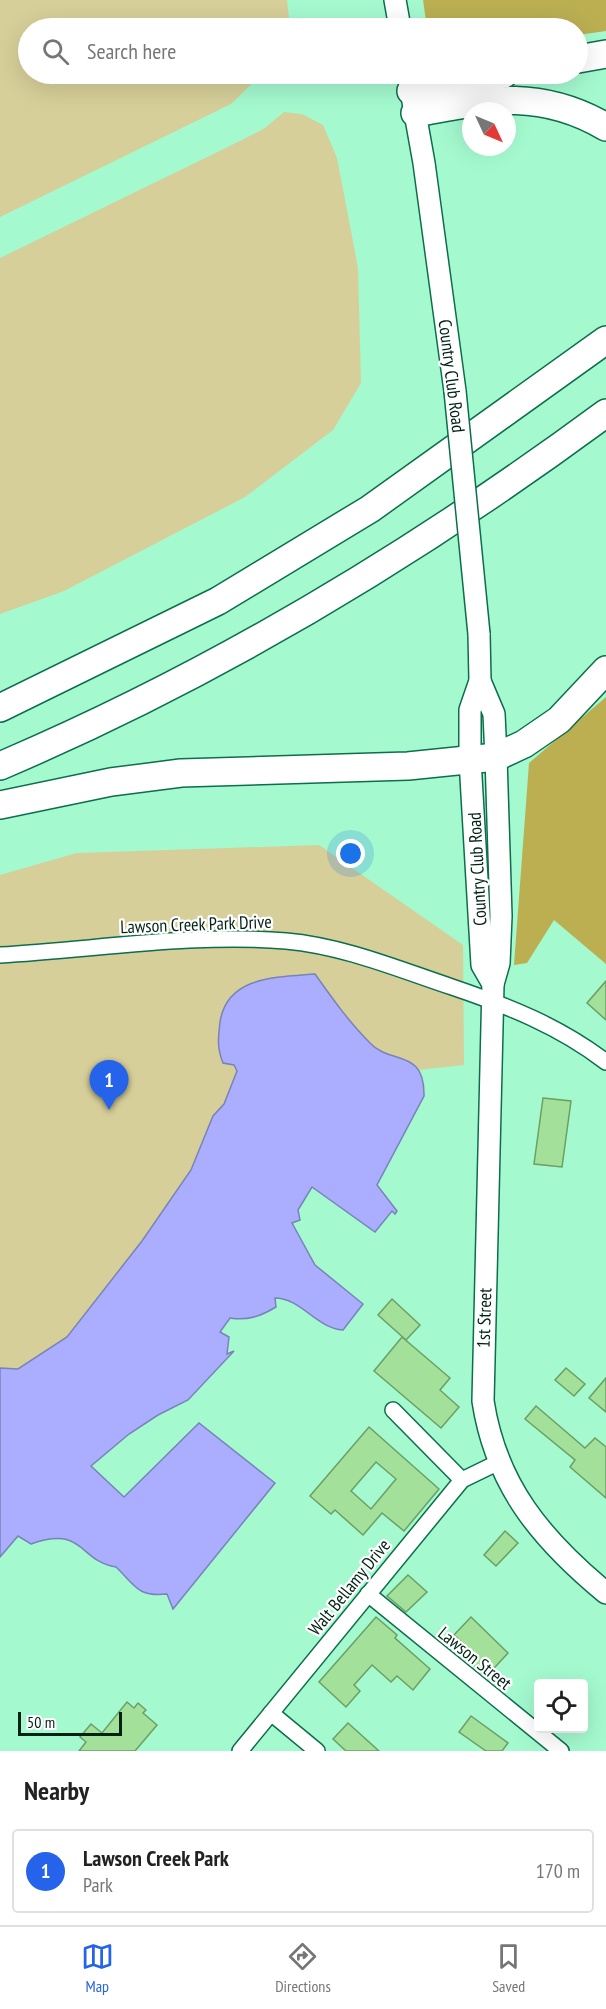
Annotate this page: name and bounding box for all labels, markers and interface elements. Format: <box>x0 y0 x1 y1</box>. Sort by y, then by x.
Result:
search box <box>18 18 588 84</box>
icon: search <box>39 35 72 68</box>
text: Search here <box>87 37 176 65</box>
north arrow <box>462 102 516 156</box>
street label: Country Club Road <box>434 318 470 434</box>
street label: Country Club Road <box>463 812 491 926</box>
your location <box>336 839 365 868</box>
street label: Lawson Creek Park Drive <box>120 910 272 938</box>
pin: 1 <box>90 1060 128 1110</box>
street label: 1st Street <box>471 1287 497 1348</box>
street label: Walt Bellamy Drive <box>303 1534 395 1640</box>
street label: Lawson Street <box>434 1621 516 1695</box>
map controls <box>534 1679 588 1733</box>
button: locate <box>534 1679 588 1733</box>
scale bar <box>18 1709 122 1736</box>
text: 50 m <box>27 1712 55 1732</box>
text: Nearby <box>24 1774 89 1807</box>
text: Lawson Creek Park <box>83 1844 229 1872</box>
text: 1 <box>41 1858 50 1884</box>
text: 170 m <box>536 1858 580 1884</box>
text: Park <box>83 1872 113 1898</box>
tab: Map <box>81 1940 114 1996</box>
tab: Directions <box>275 1940 331 1996</box>
tab: Saved <box>492 1940 525 1996</box>

